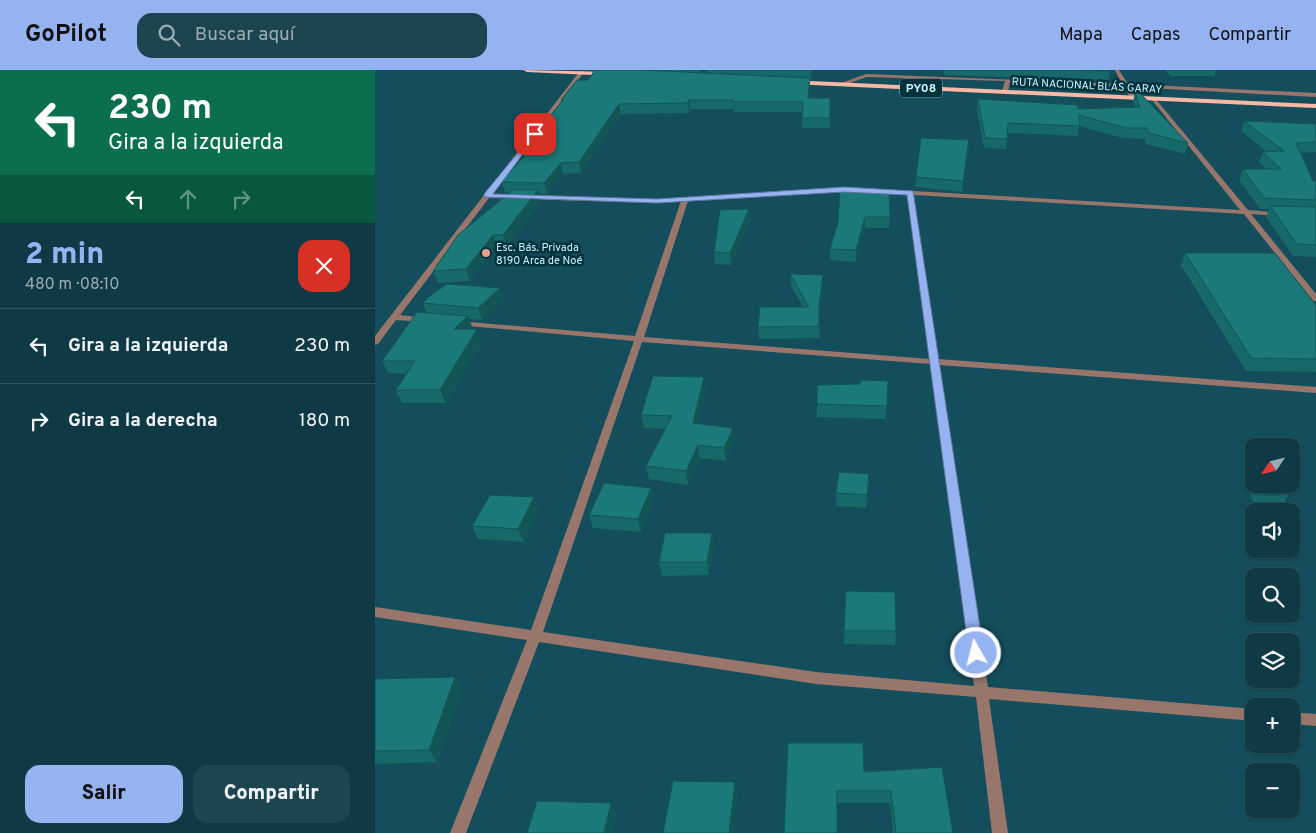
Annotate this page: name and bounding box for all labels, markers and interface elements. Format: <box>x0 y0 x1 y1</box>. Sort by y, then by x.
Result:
search box <box>137 13 487 58</box>
text: GoPilot <box>25 20 107 50</box>
icon: search <box>155 21 183 49</box>
text: Buscar aquí <box>195 23 295 47</box>
text: Mapa <box>1059 24 1103 47</box>
text: Capas <box>1131 24 1180 47</box>
text: Compartir <box>1208 24 1291 47</box>
street label: RUTA NACIONAL BLÁS GARAY <box>1011 74 1163 97</box>
road number: PY08 <box>900 78 942 98</box>
text: 230 m <box>108 87 212 131</box>
icon: left <box>25 90 90 155</box>
pin <box>514 113 556 155</box>
icon: arrive <box>521 120 549 148</box>
text: Gira a la izquierda <box>108 130 284 157</box>
icon: left <box>121 185 149 213</box>
icon: ahead <box>174 185 202 213</box>
icon: right <box>227 185 255 213</box>
text: 2 min <box>25 237 104 274</box>
button: close <box>298 240 350 292</box>
place label: Esc. Bás. Privada 8190 Arca de Noé <box>496 241 583 268</box>
marker: Esc. Bás. Privada 8190 Arca de Noé <box>480 247 492 259</box>
text: 480 m · 08:10 <box>25 275 120 295</box>
icon: left <box>25 332 53 360</box>
text: Gira a la izquierda <box>68 334 228 358</box>
text: 230 m <box>294 334 350 358</box>
icon: right <box>25 407 53 435</box>
text: Gira a la derecha <box>68 409 218 433</box>
text: 180 m <box>299 409 350 433</box>
north arrow <box>1245 438 1300 492</box>
map controls <box>1245 438 1300 818</box>
button: sound <box>1245 503 1300 558</box>
button: search <box>1245 568 1300 623</box>
position arrow <box>949 626 1001 678</box>
button: layers <box>1245 633 1300 688</box>
button: + <box>1245 698 1300 753</box>
button: − <box>1245 763 1300 818</box>
button: Salir <box>25 765 183 823</box>
button: Compartir <box>193 765 350 823</box>

